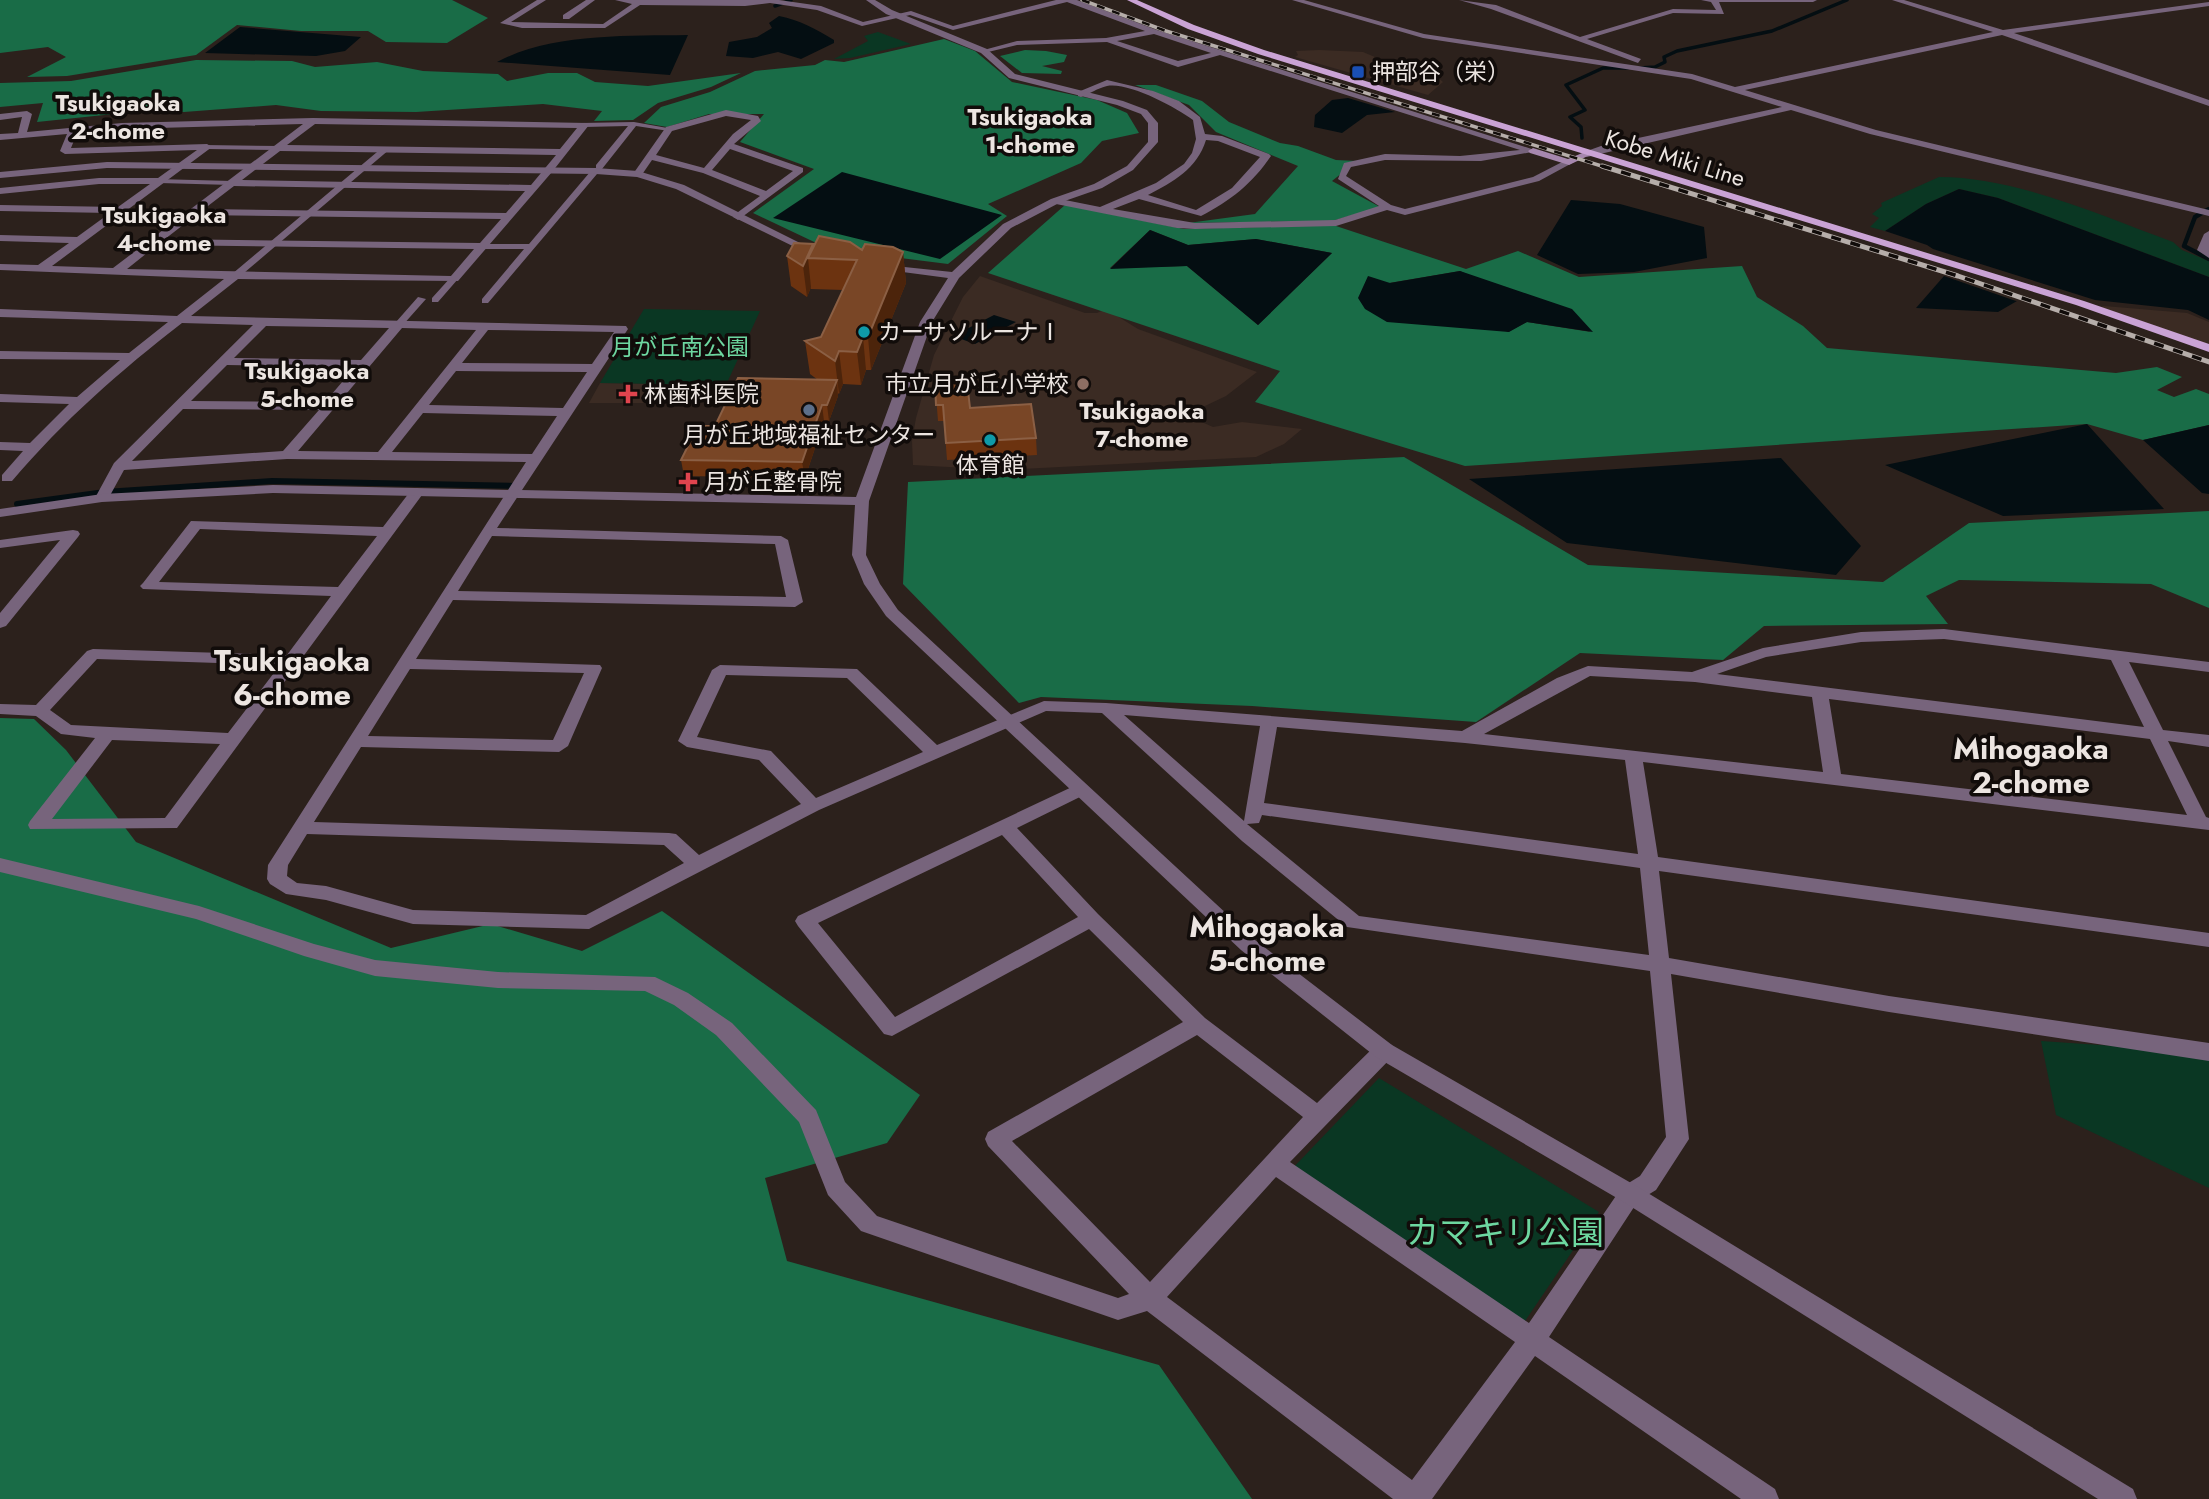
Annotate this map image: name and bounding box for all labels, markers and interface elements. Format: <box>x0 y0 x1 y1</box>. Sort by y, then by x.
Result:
place label: 押部谷（栄） <box>1372 55 1510 89</box>
marker: 押部谷（栄） <box>1350 64 1366 80</box>
district label: Tsukigaoka 2-chome <box>56 85 180 148</box>
district label: Tsukigaoka 1-chome <box>968 99 1092 162</box>
street label: Kobe Miki Line <box>1601 121 1749 195</box>
district label: Tsukigaoka 4-chome <box>102 197 226 260</box>
place label: カーサソルーナⅠ <box>878 315 1062 349</box>
marker: カーサソルーナⅠ <box>856 324 872 340</box>
park label: 月が丘南公園 <box>611 330 749 364</box>
district label: Tsukigaoka 5-chome <box>245 353 369 416</box>
place label: 市立月が丘小学校 <box>885 367 1069 401</box>
marker: 市立月が丘小学校 <box>1075 376 1091 392</box>
place label: 林歯科医院 <box>644 377 759 411</box>
marker: 林歯科医院 <box>618 384 638 404</box>
district label: Tsukigaoka 7-chome <box>1080 393 1204 456</box>
marker: 月が丘地域福祉センター <box>801 402 817 418</box>
place label: 月が丘地域福祉センター <box>683 418 936 452</box>
marker: 体育館 <box>982 432 998 448</box>
place label: 体育館 <box>956 448 1025 482</box>
place label: 月が丘整骨院 <box>704 465 842 499</box>
marker: 月が丘整骨院 <box>678 472 698 492</box>
district label: Tsukigaoka 6-chome <box>214 639 370 716</box>
district label: Mihogaoka 2-chome <box>1953 727 2109 804</box>
district label: Mihogaoka 5-chome <box>1189 905 1345 982</box>
park label: カマキリ公園 <box>1406 1209 1604 1256</box>

